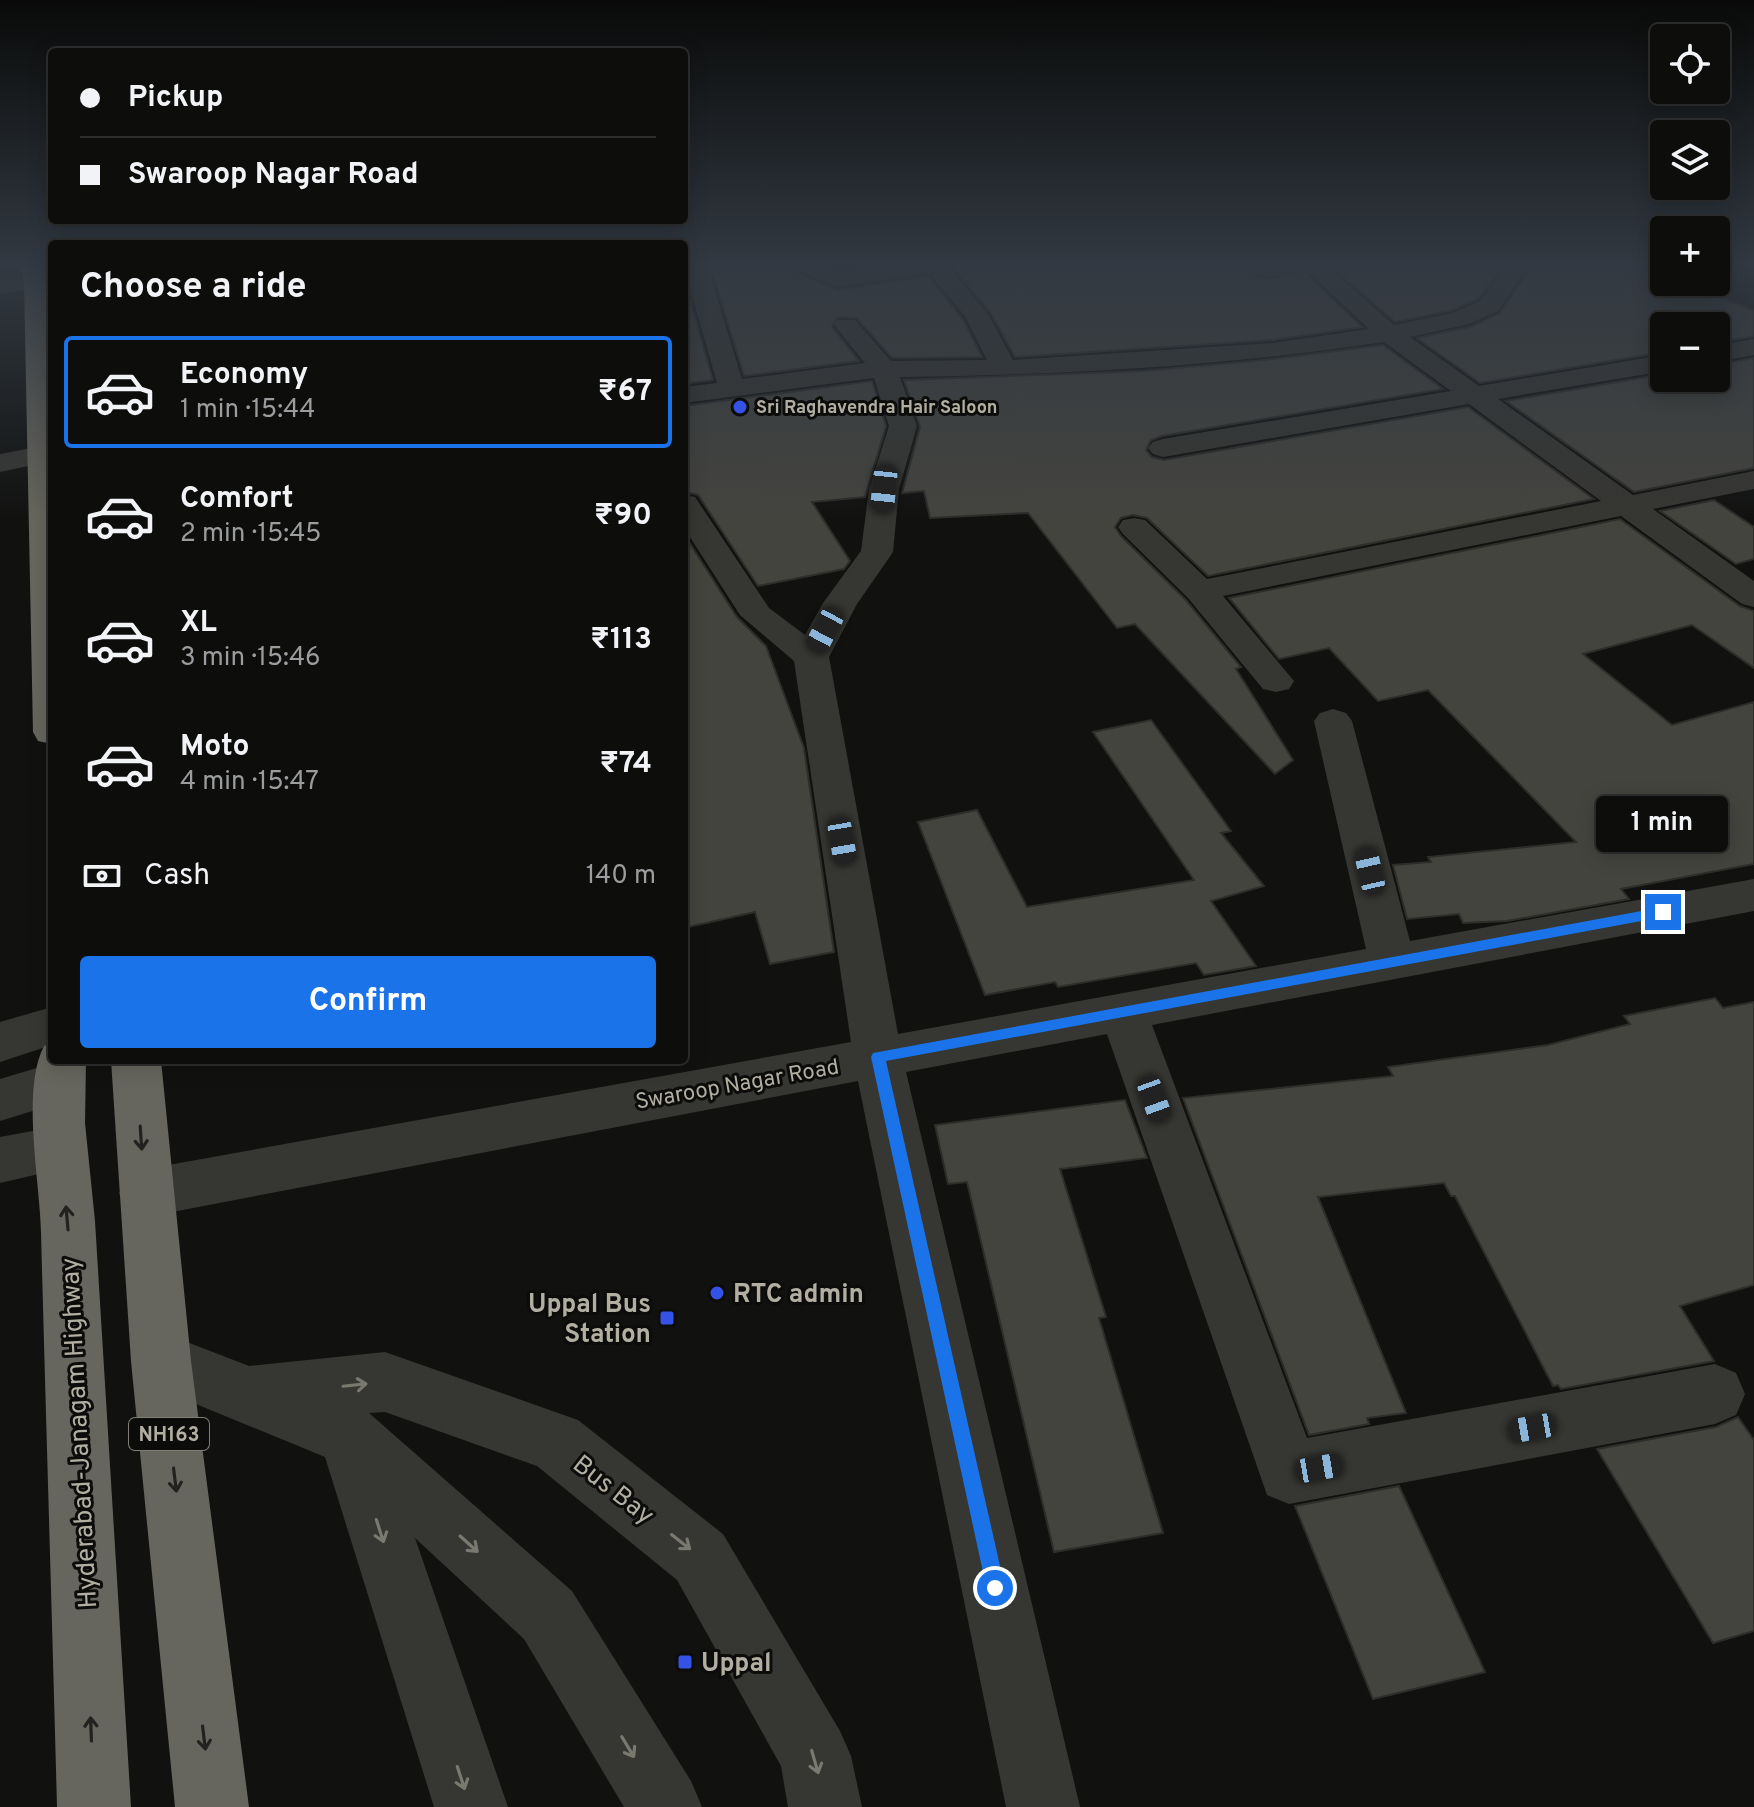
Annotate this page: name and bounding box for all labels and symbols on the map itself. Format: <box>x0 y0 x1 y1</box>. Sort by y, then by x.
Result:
place label: Sri Raghavendra Hair Saloon <box>756 397 997 420</box>
marker: Sri Raghavendra Hair Saloon <box>731 398 749 416</box>
car <box>870 464 898 514</box>
car <box>803 603 847 657</box>
callout: 1 min <box>1597 796 1729 852</box>
car <box>826 815 858 867</box>
car <box>1353 845 1387 897</box>
route end <box>1645 894 1681 930</box>
street label: Swaroop Nagar Road <box>634 1054 841 1117</box>
car <box>1135 1072 1173 1126</box>
one-way arrow <box>134 1124 149 1151</box>
one-way arrow <box>59 1205 74 1232</box>
street label: Hyderabad-Janagam Highway <box>55 1257 106 1609</box>
place label: RTC admin <box>733 1279 864 1312</box>
marker: RTC admin <box>708 1284 726 1302</box>
place label: Uppal Bus Station <box>528 1289 651 1352</box>
marker: Uppal Bus Station <box>658 1309 676 1327</box>
one-way arrow <box>341 1377 368 1392</box>
car <box>1506 1412 1558 1444</box>
road number: NH163 <box>129 1418 209 1450</box>
street label: Bus Bay <box>565 1449 660 1533</box>
car <box>1293 1452 1345 1484</box>
one-way arrow <box>167 1466 182 1493</box>
one-way arrow <box>374 1518 389 1543</box>
one-way arrow <box>670 1533 691 1551</box>
one-way arrow <box>459 1535 479 1553</box>
route start <box>977 1570 1013 1606</box>
place label: Uppal <box>701 1648 771 1681</box>
marker: Uppal <box>676 1653 694 1671</box>
one-way arrow <box>83 1716 98 1743</box>
one-way arrow <box>197 1725 212 1751</box>
one-way arrow <box>620 1735 636 1758</box>
one-way arrow <box>809 1749 823 1774</box>
one-way arrow <box>455 1765 470 1790</box>

